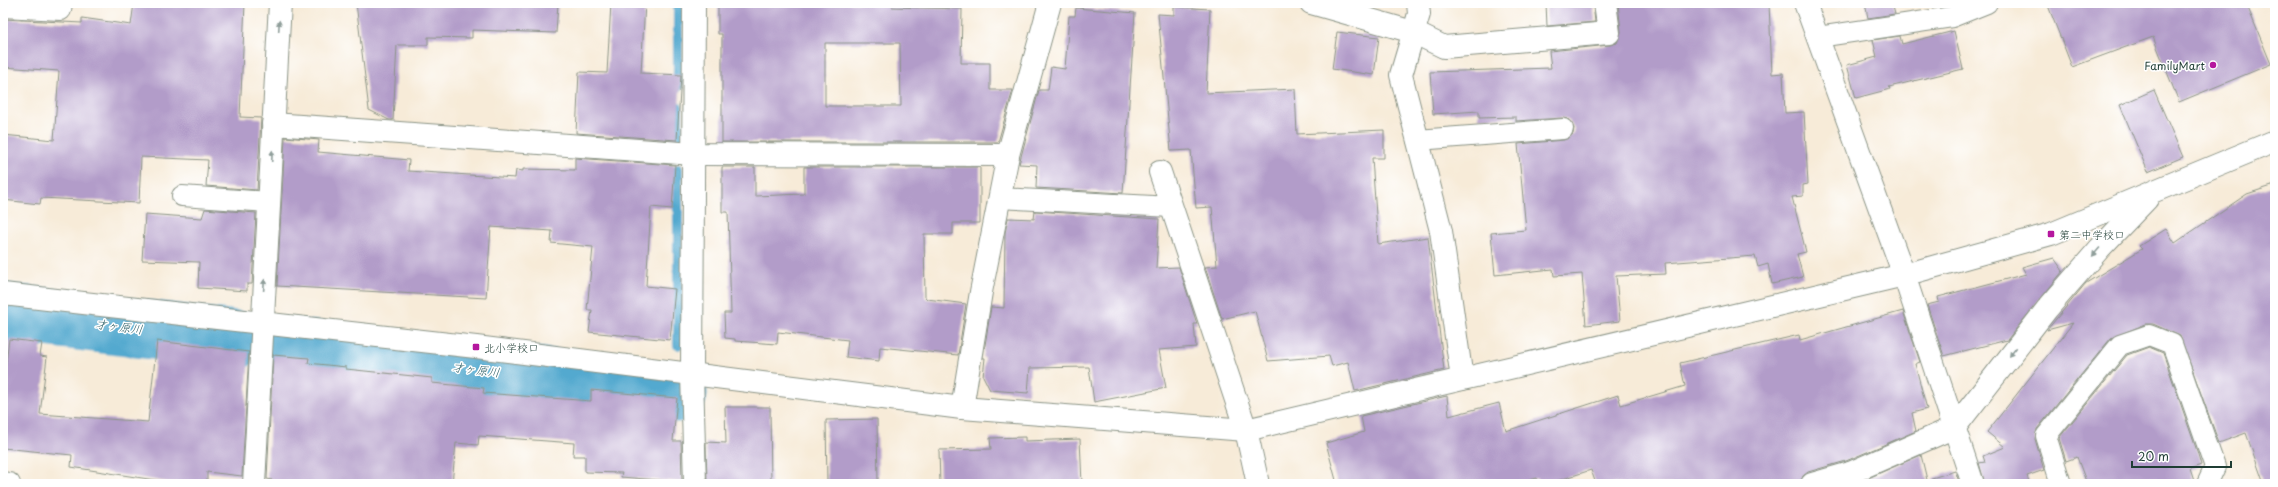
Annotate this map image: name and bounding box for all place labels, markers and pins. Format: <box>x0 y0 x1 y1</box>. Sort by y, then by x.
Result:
place label: FamilyMart <box>2144 57 2206 74</box>
marker: FamilyMart <box>2208 60 2218 70</box>
place label: 第二中学校口 <box>2059 226 2125 243</box>
marker: 第二中学校口 <box>2046 229 2056 239</box>
place label: 北小学校口 <box>484 339 539 356</box>
marker: 北小学校口 <box>471 342 481 352</box>

